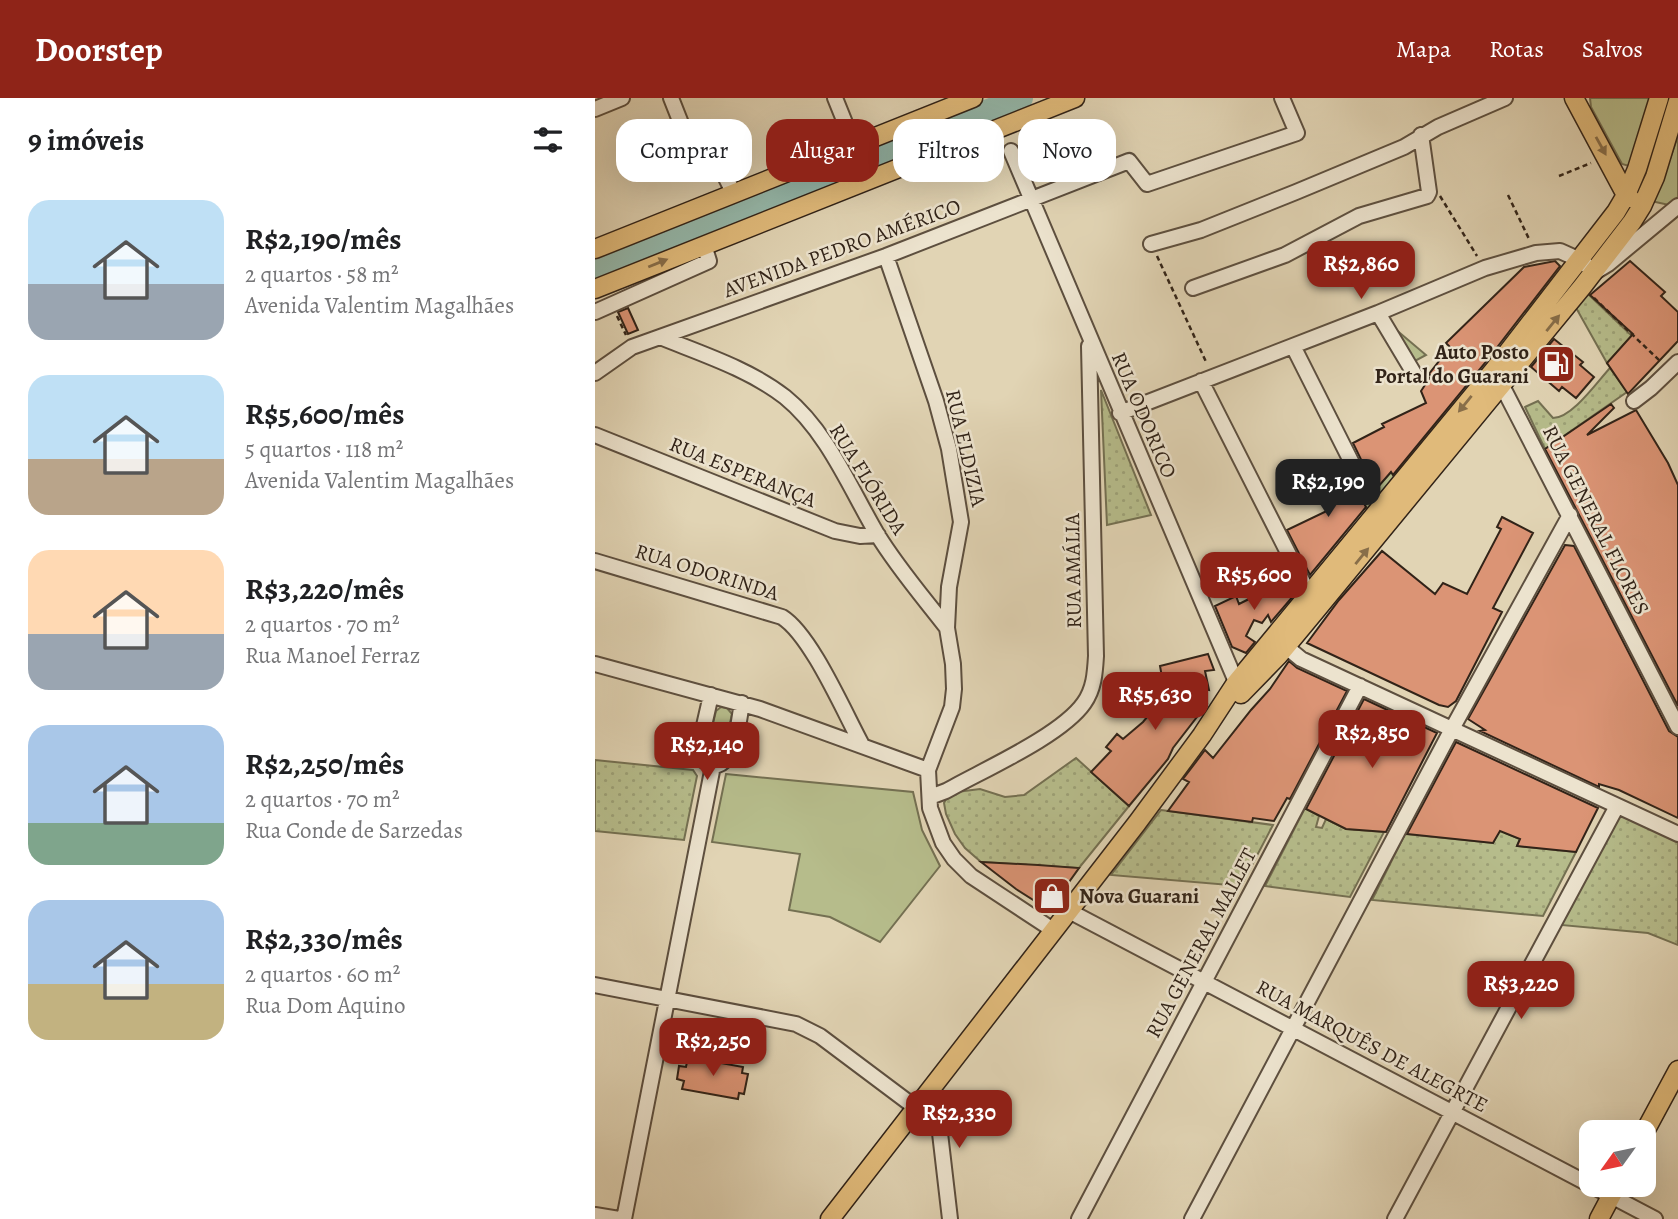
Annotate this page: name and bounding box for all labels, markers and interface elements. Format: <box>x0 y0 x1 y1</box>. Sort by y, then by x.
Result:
text: Doorstep <box>35 27 163 72</box>
text: Mapa <box>1396 33 1451 65</box>
text: Rotas <box>1489 33 1544 65</box>
text: Salvos <box>1582 33 1643 65</box>
chip: Comprar <box>616 119 752 182</box>
chip: Alugar <box>766 119 879 182</box>
chip: Filtros <box>893 119 1004 182</box>
chip: Novo <box>1018 119 1116 182</box>
text: 9 imóveis <box>28 120 144 160</box>
icon: filters <box>529 121 567 159</box>
one-way arrow <box>1595 136 1607 156</box>
street label: AVENIDA PEDRO AMÉRICO <box>719 192 965 304</box>
text: R$2,190/mês <box>245 219 402 259</box>
icon: home <box>84 228 168 312</box>
pin: R$2,860 <box>1296 242 1426 301</box>
text: R$2,860 <box>1323 248 1399 279</box>
one-way arrow <box>648 258 669 269</box>
text: 2 quartos · 58 m² <box>245 259 399 290</box>
text: Avenida Valentim Magalhães <box>245 290 514 321</box>
one-way arrow <box>1545 314 1560 332</box>
place label: Auto Posto Portal do Guarani <box>1375 338 1529 390</box>
fuel station icon: Auto Posto Portal do Guarani <box>1535 343 1577 385</box>
street label: RUA ODORICO <box>1105 348 1183 482</box>
street label: RUA ELDIZIA <box>939 387 993 510</box>
text: R$5,600/mês <box>245 394 404 434</box>
one-way arrow <box>1458 396 1473 413</box>
icon: home <box>84 403 168 487</box>
street label: RUA FLÓRIDA <box>823 418 914 541</box>
street label: RUA GENERAL FLORES <box>1536 421 1656 619</box>
street label: RUA ESPERANÇA <box>665 430 821 514</box>
text: 5 quartos · 118 m² <box>245 434 403 465</box>
pin: R$2,190 <box>1263 460 1393 519</box>
text: Avenida Valentim Magalhães <box>245 465 514 496</box>
text: R$2,190 <box>1291 466 1365 497</box>
street label: RUA AMÁLIA <box>1058 512 1088 629</box>
street label: RUA ODORINDA <box>632 537 783 607</box>
one-way arrow <box>1354 547 1369 565</box>
pin: R$5,600 <box>1189 552 1319 612</box>
text: R$5,600 <box>1216 559 1292 590</box>
text: R$3,220/mês <box>245 569 404 609</box>
icon: home <box>84 578 168 662</box>
text: 2 quartos · 70 m² <box>245 609 399 640</box>
text: Rua Manoel Ferraz <box>245 640 420 671</box>
pin: R$5,630 <box>1090 672 1220 732</box>
text: R$5,630 <box>1118 679 1192 710</box>
pin: R$2,850 <box>1307 710 1437 770</box>
text: R$2,850 <box>1334 717 1410 748</box>
pin: R$2,140 <box>642 722 772 782</box>
text: R$2,140 <box>670 729 744 760</box>
text: R$2,250/mês <box>245 744 404 784</box>
icon: home <box>84 753 168 837</box>
text: 2 quartos · 70 m² <box>245 784 399 815</box>
text: Rua Conde de Sarzedas <box>245 815 463 846</box>
street label: RUA GENERAL MALLET <box>1139 843 1263 1043</box>
shop icon: Nova Guarani <box>1031 875 1073 917</box>
place label: Nova Guarani <box>1079 882 1199 910</box>
text: R$2,330/mês <box>245 919 403 959</box>
icon: home <box>84 928 168 1012</box>
text: 2 quartos · 60 m² <box>245 959 400 990</box>
pin: R$3,220 <box>1456 962 1586 1021</box>
text: R$3,220 <box>1483 968 1559 999</box>
street label: RUA MARQUÊS DE ALEGRTE <box>1251 973 1493 1119</box>
text: Rua Dom Aquino <box>245 990 405 1021</box>
pin: R$2,250 <box>648 1018 778 1078</box>
text: R$2,250 <box>675 1025 751 1056</box>
pin: R$2,330 <box>894 1090 1024 1150</box>
text: R$2,330 <box>922 1097 996 1128</box>
north arrow <box>1579 1120 1655 1197</box>
map controls <box>1579 1120 1656 1197</box>

